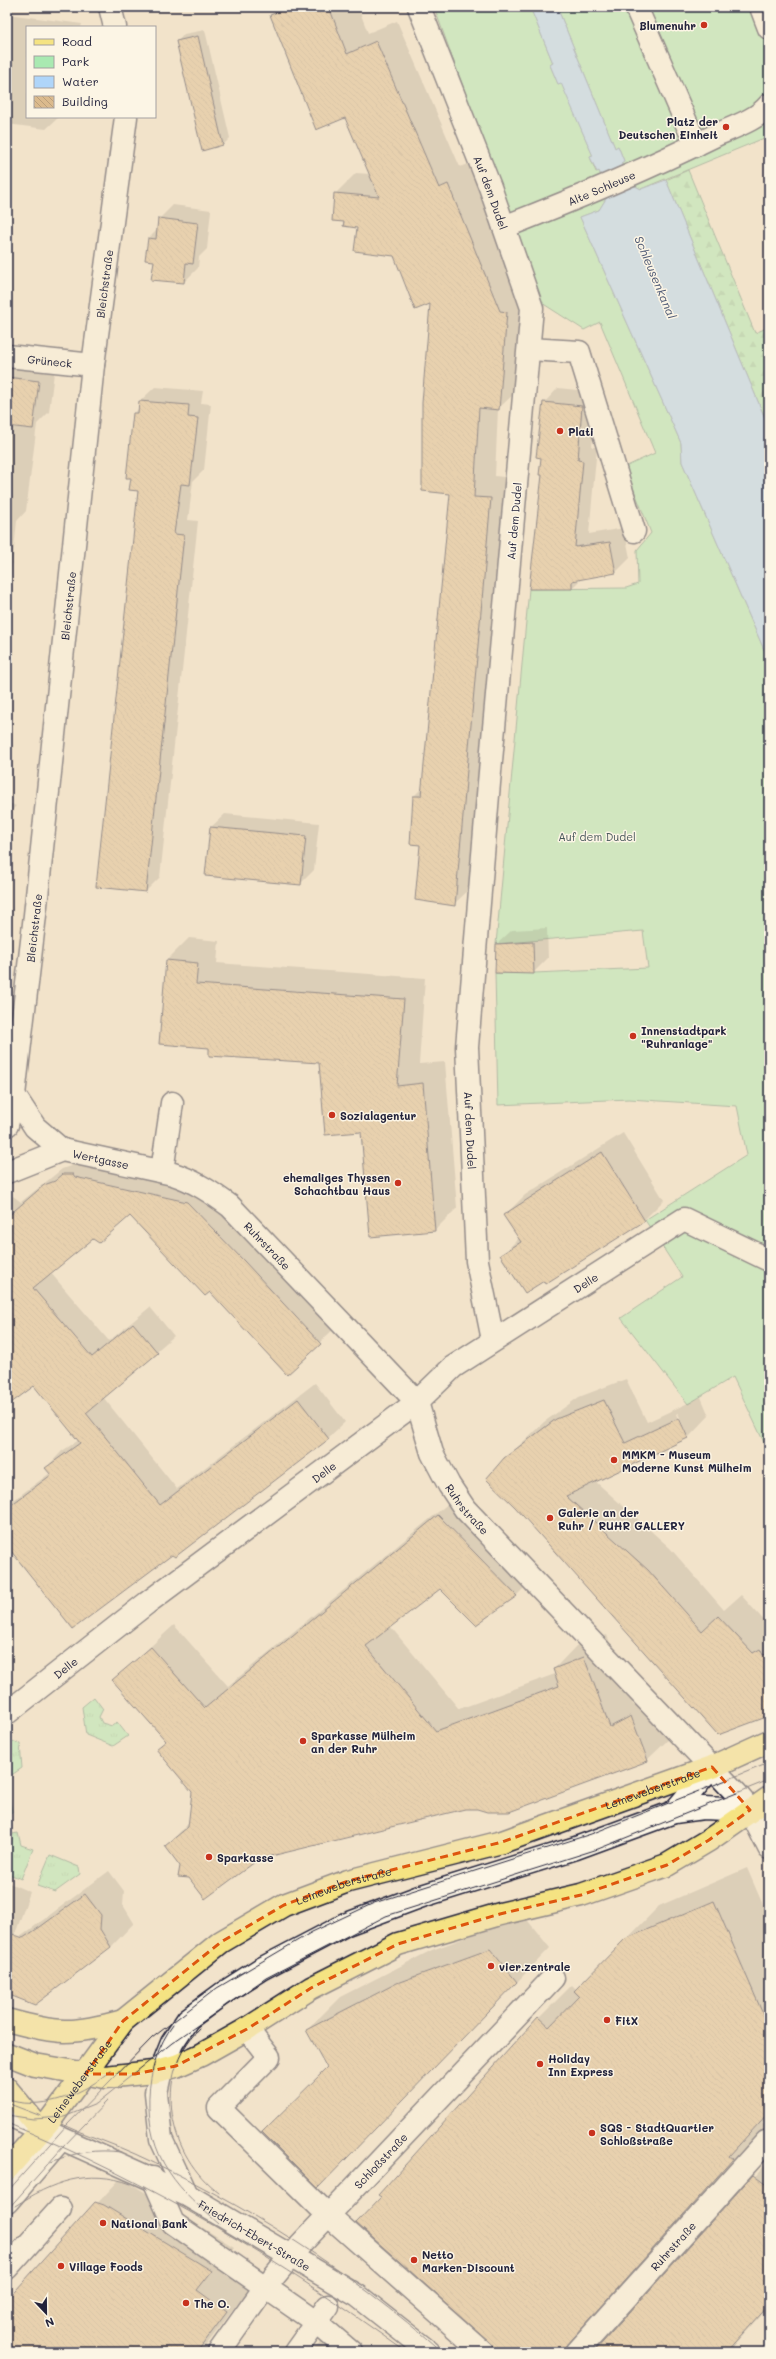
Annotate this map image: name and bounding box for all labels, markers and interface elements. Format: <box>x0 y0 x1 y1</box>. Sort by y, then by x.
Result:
place label: Blumenuhr <box>639 18 696 33</box>
marker: Blumenuhr <box>699 20 709 30</box>
legend <box>26 26 156 118</box>
text: Road <box>62 33 92 49</box>
text: Park <box>62 53 89 69</box>
text: Water <box>62 73 99 89</box>
text: Building <box>62 93 108 109</box>
place label: Platz der Deutschen Einheit <box>618 114 718 142</box>
marker: Platz der Deutschen Einheit <box>721 122 731 132</box>
street label: Auf dem Dudel <box>471 153 512 231</box>
street label: Alte Schleuse <box>565 166 638 208</box>
water label: Schleusenkanal <box>631 233 681 321</box>
street label: Bleichstraße <box>92 248 116 319</box>
street label: Grüneck <box>27 351 73 370</box>
place label: Plati <box>568 424 594 439</box>
marker: Plati <box>555 426 565 436</box>
street label: Auf dem Dudel <box>503 482 525 560</box>
street label: Bleichstraße <box>57 571 79 641</box>
park label: Auf dem Dudel <box>558 829 636 844</box>
street label: Bleichstraße <box>22 893 45 963</box>
place label: Innenstadtpark "Ruhranlage" <box>641 1023 727 1051</box>
marker: Innenstadtpark "Ruhranlage" <box>628 1031 638 1041</box>
street label: Auf dem Dudel <box>462 1091 480 1170</box>
place label: Sozialagentur <box>340 1108 417 1123</box>
marker: Sozialagentur <box>327 1110 337 1120</box>
street label: Wertgasse <box>71 1145 131 1172</box>
place label: ehemaliges Thyssen Schachtbau Haus <box>283 1170 390 1198</box>
marker: ehemaliges Thyssen Schachtbau Haus <box>393 1178 403 1188</box>
street label: Ruhrstraße <box>241 1218 294 1273</box>
street label: Delle <box>570 1269 601 1296</box>
place label: MMKM - Museum Moderne Kunst Mülheim <box>622 1447 752 1475</box>
marker: MMKM - Museum Moderne Kunst Mülheim <box>609 1455 619 1465</box>
street label: Delle <box>308 1458 339 1486</box>
street label: Ruhrstraße <box>443 1481 493 1537</box>
place label: Galerie an der Ruhr / RUHR GALLERY <box>558 1505 685 1533</box>
marker: Galerie an der Ruhr / RUHR GALLERY <box>545 1513 555 1523</box>
street label: Delle <box>50 1653 80 1681</box>
place label: Sparkasse Mülheim an der Ruhr <box>311 1728 415 1756</box>
marker: Sparkasse Mülheim an der Ruhr <box>298 1736 308 1746</box>
street label: Leineweberstraße <box>603 1764 702 1812</box>
place label: Sparkasse <box>217 1850 274 1865</box>
marker: Sparkasse <box>204 1852 214 1862</box>
street label: Leineweberstraße <box>293 1863 393 1908</box>
place label: vier.zentrale <box>499 1959 571 1974</box>
marker: vier.zentrale <box>486 1961 496 1971</box>
place label: FitX <box>615 2013 638 2028</box>
marker: FitX <box>602 2015 612 2025</box>
street label: Leineweberstraße <box>43 2036 115 2126</box>
place label: Holiday Inn Express <box>548 2051 614 2079</box>
marker: Holiday Inn Express <box>535 2059 545 2069</box>
place label: SQS - StadtQuartier Schloßstraße <box>600 2120 714 2148</box>
marker: SQS - StadtQuartier Schloßstraße <box>587 2128 597 2138</box>
street label: Schloßstraße <box>350 2129 410 2191</box>
street label: Friedrich-Ebert-Straße <box>196 2196 314 2274</box>
place label: National Bank <box>111 2216 188 2231</box>
marker: National Bank <box>98 2218 108 2228</box>
street label: Ruhrstraße <box>647 2218 699 2273</box>
place label: Netto Marken-Discount <box>422 2247 515 2275</box>
marker: Netto Marken-Discount <box>409 2255 419 2265</box>
place label: Village Foods <box>69 2259 143 2274</box>
marker: Village Foods <box>56 2261 66 2271</box>
north arrow <box>26 2293 66 2333</box>
place label: The O. <box>194 2296 230 2311</box>
marker: The O. <box>181 2298 191 2308</box>
text: N <box>43 2314 57 2331</box>

